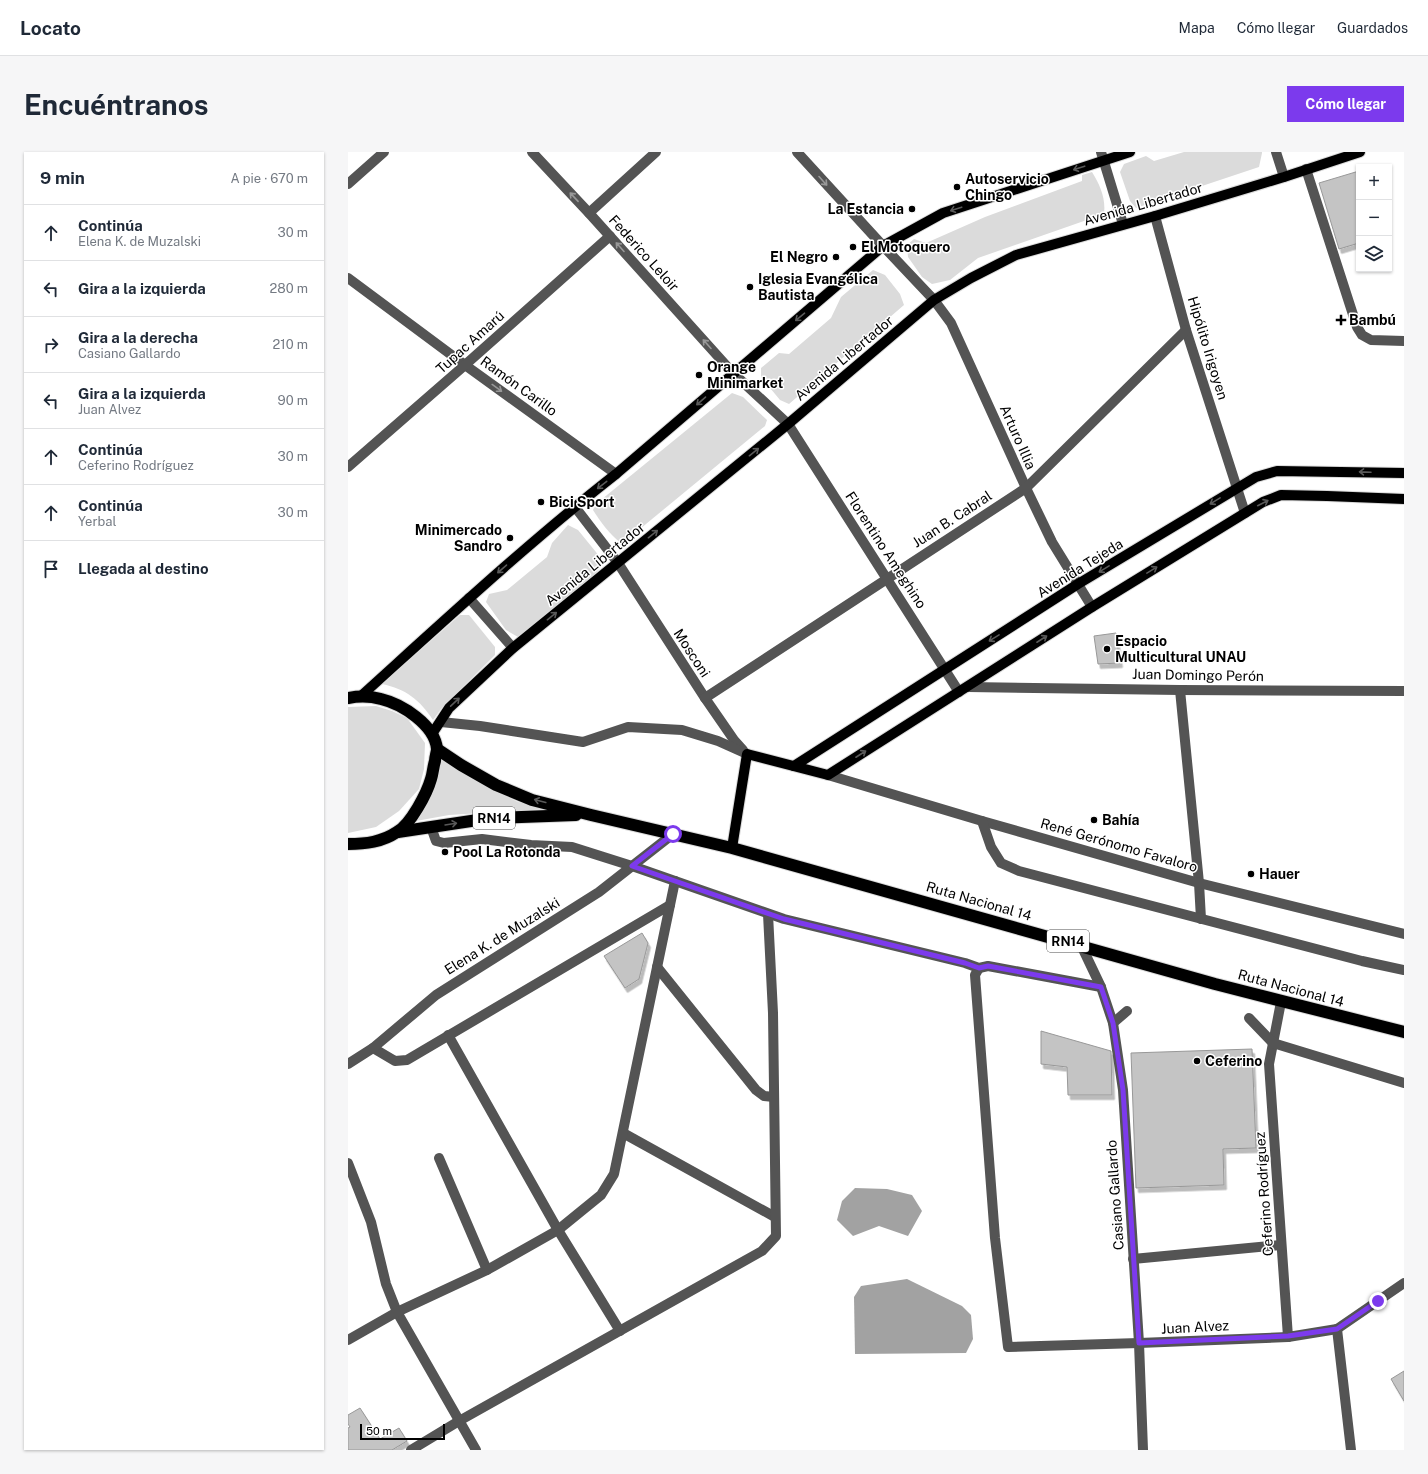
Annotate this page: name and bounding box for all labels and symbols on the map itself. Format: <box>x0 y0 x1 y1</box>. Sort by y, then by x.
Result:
one-way arrow <box>1074 165 1086 173</box>
place label: Autoservicio Chingo <box>965 171 1049 203</box>
one-way arrow <box>819 176 828 186</box>
street label: Avenida Libertador <box>1082 179 1204 229</box>
marker: Autoservicio Chingo <box>952 182 962 192</box>
one-way arrow <box>569 192 579 202</box>
place label: La Estancia <box>827 201 904 217</box>
marker: La Estancia <box>907 204 917 214</box>
one-way arrow <box>950 206 963 213</box>
street label: Federico Leloir <box>606 212 682 294</box>
place label: El Motoquero <box>861 239 950 255</box>
marker: El Motoquero <box>848 242 858 252</box>
one-way arrow <box>616 243 625 253</box>
place label: El Negro <box>770 249 828 265</box>
marker: El Negro <box>831 252 841 262</box>
place label: Iglesia Evangélica Bautista <box>758 271 878 303</box>
marker: Iglesia Evangélica Bautista <box>745 282 755 292</box>
street label: Hipólito Irigoyen <box>1185 294 1231 402</box>
street label: Tupac Amarú <box>433 307 507 377</box>
street label: Avenida Libertador <box>792 312 896 404</box>
one-way arrow <box>794 312 805 321</box>
place label: Bambú <box>1349 312 1396 328</box>
marker: Bambú <box>1336 315 1346 325</box>
one-way arrow <box>702 339 712 349</box>
street label: Ramón Carillo <box>478 353 560 419</box>
place label: Orange Minimarket <box>707 359 783 391</box>
marker: Orange Minimarket <box>694 370 704 380</box>
one-way arrow <box>491 384 502 392</box>
one-way arrow <box>695 397 706 406</box>
street label: Arturo Illia <box>997 402 1039 472</box>
one-way arrow <box>749 448 759 457</box>
one-way arrow <box>1359 468 1372 476</box>
one-way arrow <box>596 481 607 490</box>
street label: Juan B. Cabral <box>909 487 995 551</box>
street label: Florentino Ameghino <box>842 489 930 611</box>
place label: Bici Sport <box>549 494 615 510</box>
marker: Bici Sport <box>536 497 546 507</box>
one-way arrow <box>1209 498 1221 506</box>
one-way arrow <box>1257 499 1269 506</box>
street label: Avenida Libertador <box>542 519 648 609</box>
place label: Minimercado Sandro <box>415 522 502 554</box>
one-way arrow <box>648 530 659 539</box>
marker: Minimercado Sandro <box>505 533 515 543</box>
street label: Avenida Tejeda <box>1034 535 1126 601</box>
one-way arrow <box>497 565 508 574</box>
one-way arrow <box>1099 565 1110 573</box>
one-way arrow <box>1146 566 1158 574</box>
one-way arrow <box>547 612 558 621</box>
street label: Mosconi <box>671 626 713 680</box>
place label: Espacio Multicultural UNAU <box>1115 633 1246 665</box>
one-way arrow <box>989 634 1000 642</box>
one-way arrow <box>1036 635 1048 643</box>
marker: Espacio Multicultural UNAU <box>1102 644 1112 654</box>
street label: Juan Domingo Perón <box>1132 666 1264 684</box>
one-way arrow <box>450 698 460 707</box>
one-way arrow <box>855 750 867 758</box>
one-way arrow <box>533 797 546 805</box>
road number: RN14 <box>473 807 515 829</box>
place label: Bahía <box>1102 812 1140 828</box>
street label: René Gerónomo Favaloro <box>1039 815 1199 875</box>
marker: Bahía <box>1089 815 1099 825</box>
one-way arrow <box>444 820 457 828</box>
route start <box>664 825 682 843</box>
place label: Pool La Rotonda <box>453 844 561 860</box>
marker: Pool La Rotonda <box>440 847 450 857</box>
place label: Hauer <box>1259 866 1300 882</box>
marker: Hauer <box>1246 869 1256 879</box>
street label: Ruta Nacional 14 <box>924 878 1034 924</box>
street label: Elena K. de Muzalski <box>442 894 562 978</box>
road number: RN14 <box>1047 930 1089 952</box>
street label: Ruta Nacional 14 <box>1236 966 1346 1010</box>
place label: Ceferino <box>1205 1053 1262 1069</box>
marker: Ceferino <box>1192 1056 1202 1066</box>
street label: Ceferino Rodríguez <box>1252 1131 1276 1257</box>
street label: Casiano Gallardo <box>1103 1139 1127 1251</box>
route end <box>1369 1292 1387 1310</box>
street label: Juan Alvez <box>1161 1317 1230 1337</box>
scale bar <box>360 1422 445 1441</box>

